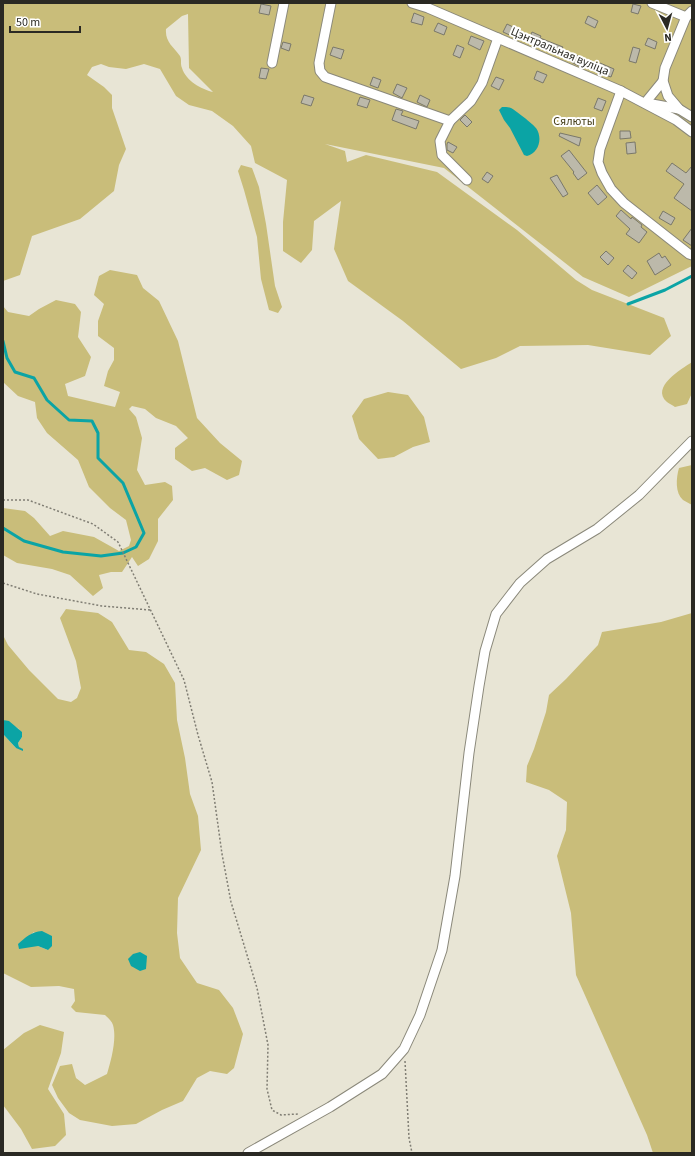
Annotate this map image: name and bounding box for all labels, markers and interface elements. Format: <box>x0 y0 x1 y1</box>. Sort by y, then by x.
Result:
scale bar <box>10 8 80 34</box>
north arrow <box>647 8 687 48</box>
text: 50 m <box>16 14 40 31</box>
street label: Цэнтральная вуліца <box>508 23 612 80</box>
text: N <box>664 30 672 45</box>
park label: Сялюты <box>553 113 595 130</box>

